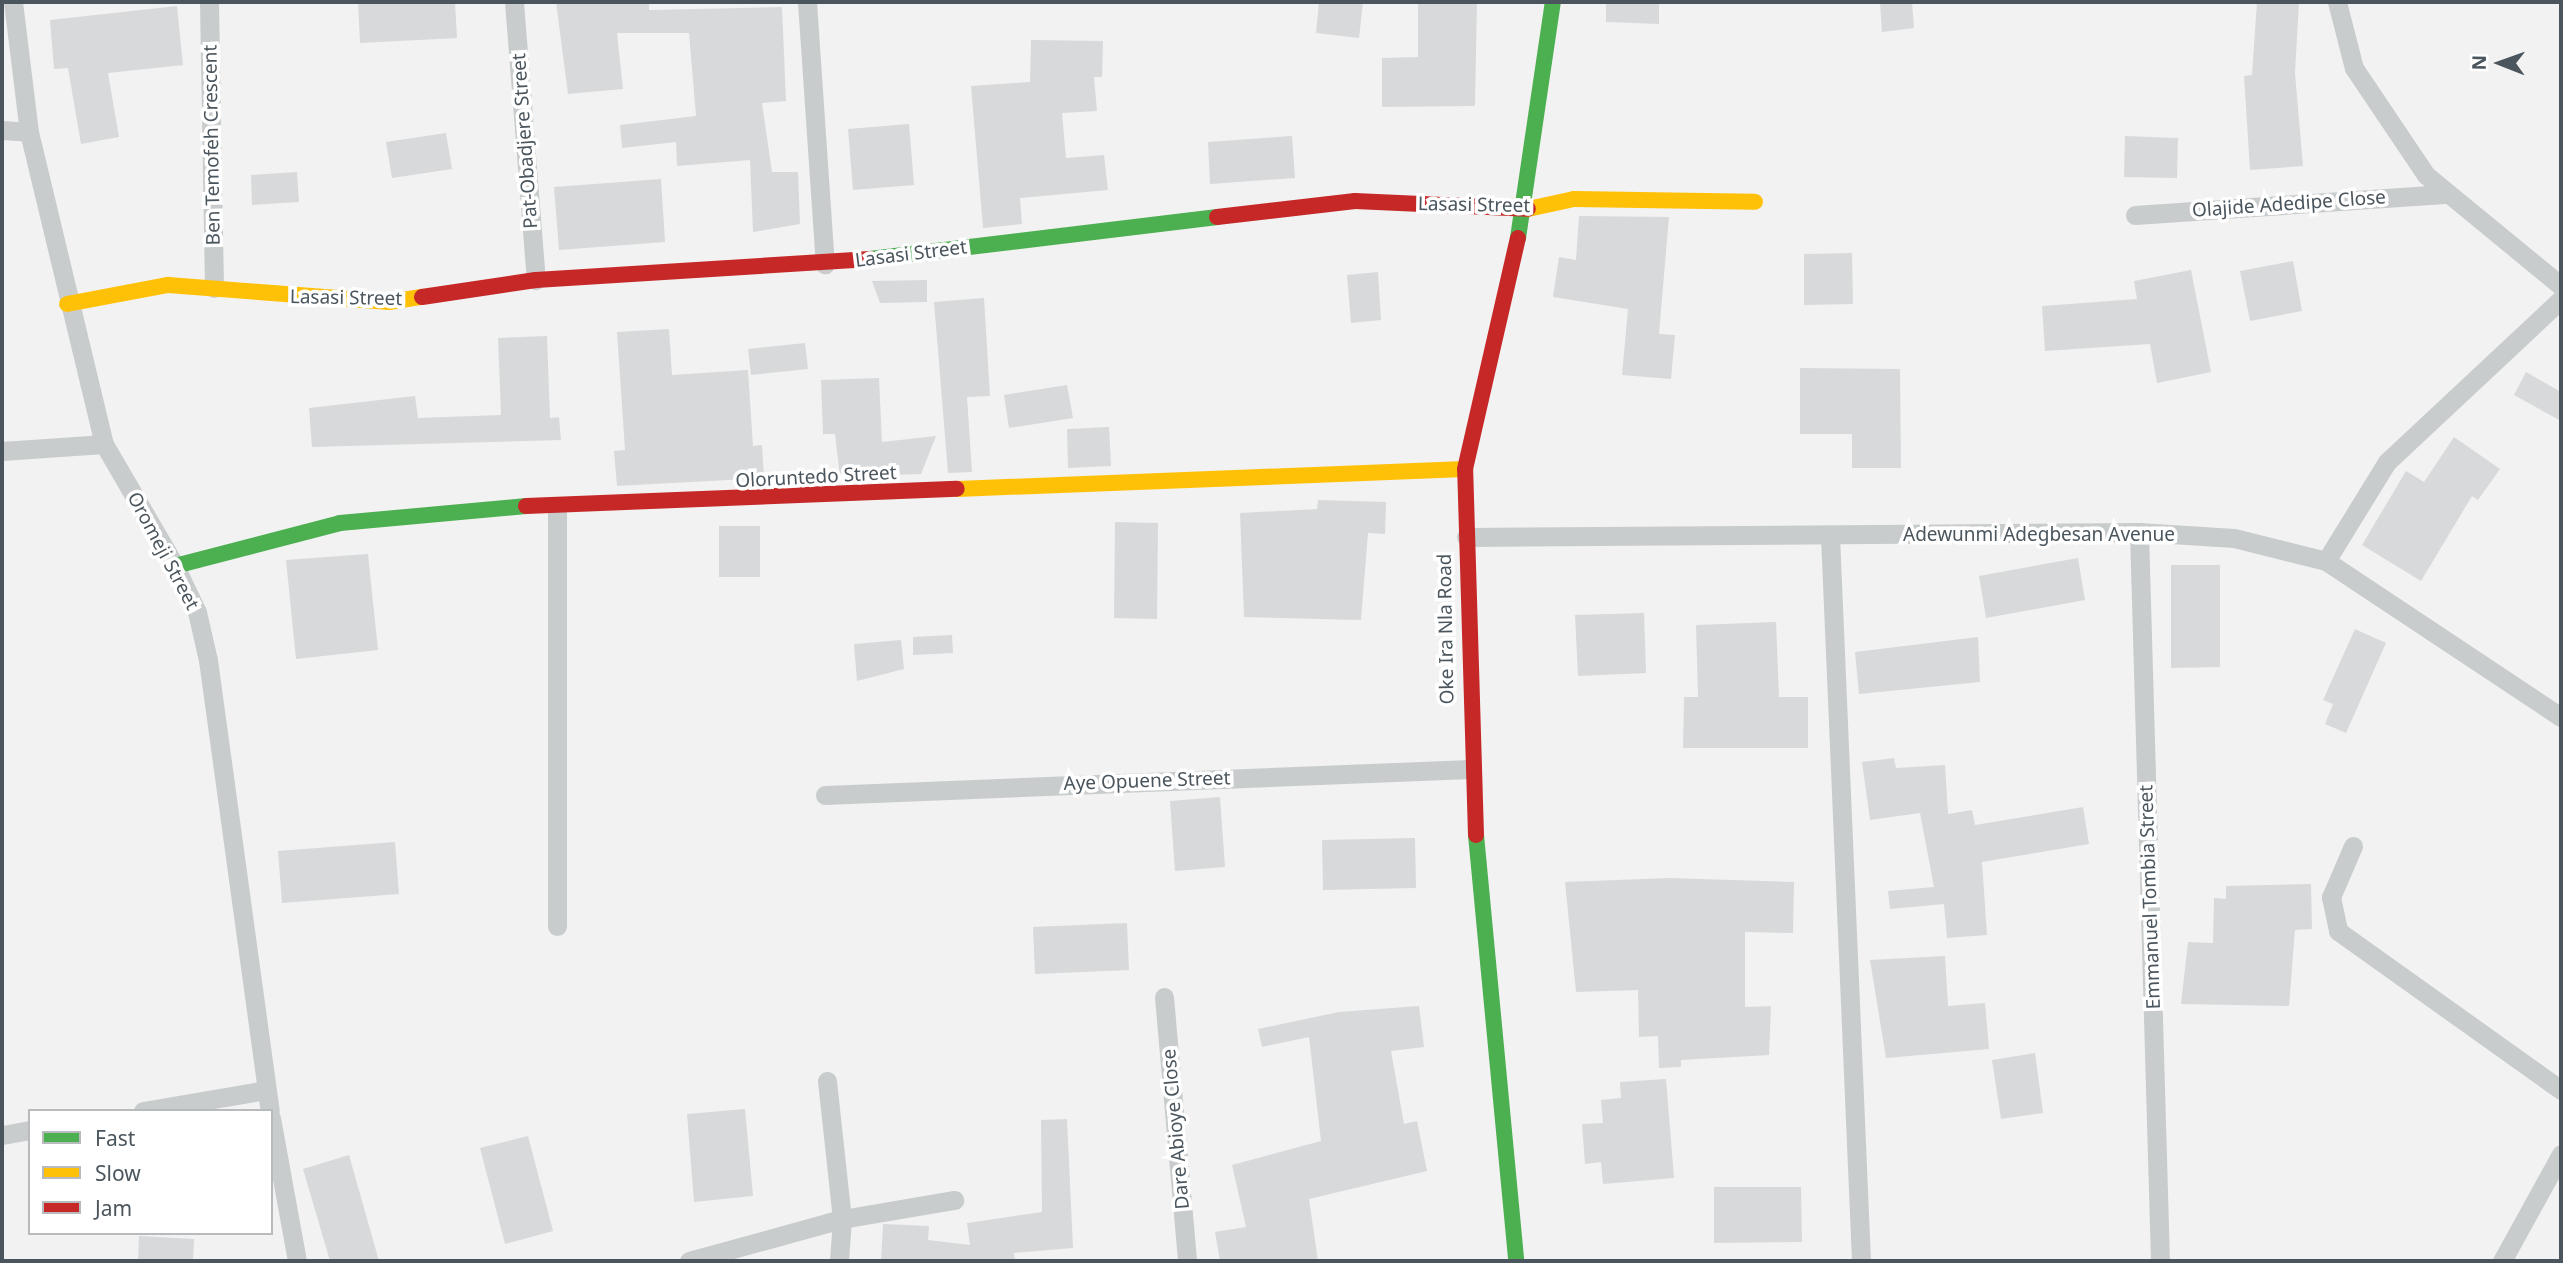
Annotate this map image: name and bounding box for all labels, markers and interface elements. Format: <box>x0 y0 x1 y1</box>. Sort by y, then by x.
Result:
north arrow <box>2465 28 2535 98</box>
street label: Ben Temofeh Crescent <box>199 45 225 245</box>
street label: Pat-Obadjere Street <box>507 53 543 229</box>
text: N <box>2466 55 2492 71</box>
street label: Olajide Adedipe Close <box>2191 186 2387 222</box>
street label: Lasasi Street <box>1418 193 1530 217</box>
street label: Lasasi Street <box>854 236 968 272</box>
street label: Lasasi Street <box>290 286 402 310</box>
street label: Oloruntedo Street <box>735 461 897 493</box>
street label: Oromeji Street <box>122 488 204 614</box>
street label: Adewunmi Adegbesan Avenue <box>1903 524 2175 546</box>
street label: Oke Ira Nla Road <box>1433 553 1459 705</box>
street label: Aye Opuene Street <box>1063 767 1231 795</box>
street label: Emmanuel Tombia Street <box>2135 784 2165 1010</box>
street label: Dare Abioye Close <box>1158 1048 1194 1210</box>
legend <box>28 1109 273 1235</box>
text: Fast <box>95 1124 135 1152</box>
text: Slow <box>95 1159 141 1187</box>
text: Jam <box>95 1194 132 1222</box>

